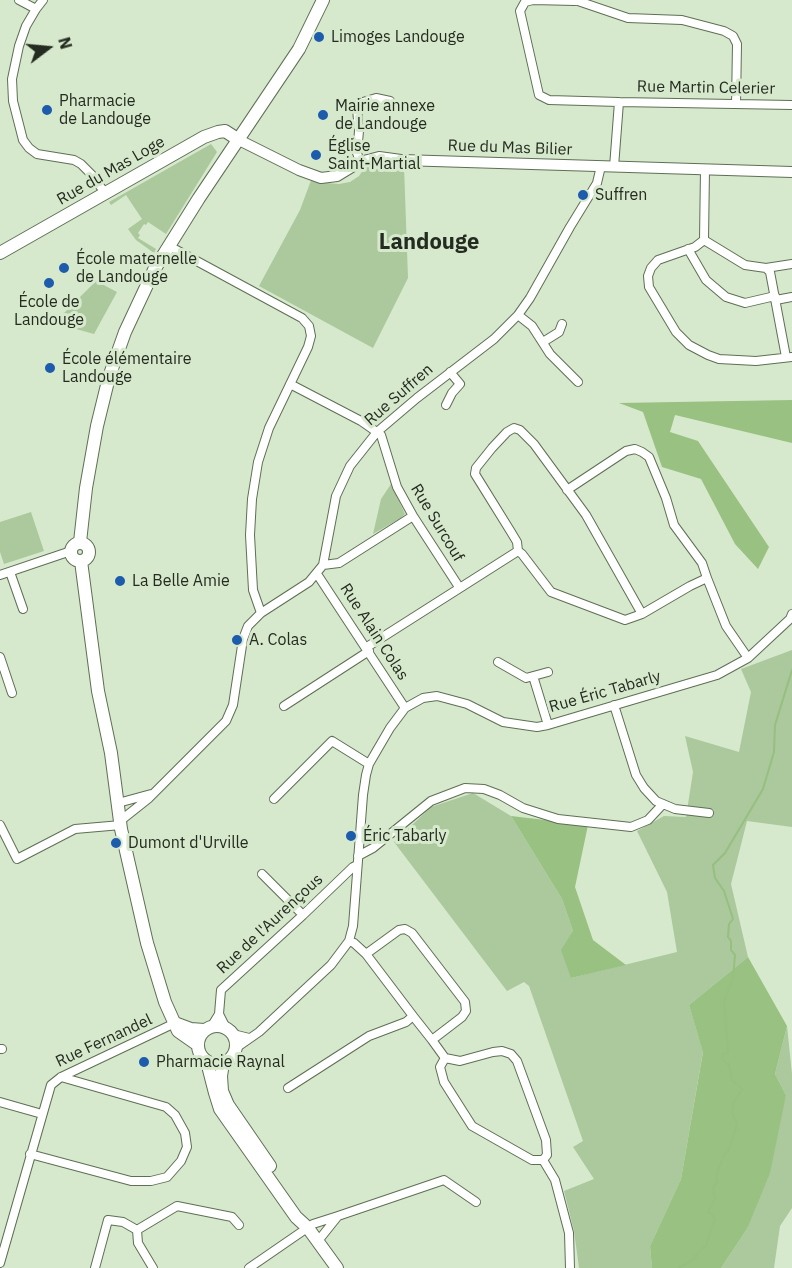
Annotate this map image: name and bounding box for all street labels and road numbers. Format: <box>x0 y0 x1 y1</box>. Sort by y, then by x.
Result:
street label: Rue Martin Celerier <box>637 77 775 99</box>
street label: Rue du Mas Loge <box>54 132 168 210</box>
street label: Rue du Mas Bilier <box>447 136 573 160</box>
street label: Rue Suffren <box>361 360 437 430</box>
street label: Rue Surcouf <box>406 481 468 565</box>
street label: Rue Alain Colas <box>336 580 412 684</box>
street label: Rue Éric Tabarly <box>547 667 663 717</box>
street label: Rue de l'Aurençous <box>213 870 327 978</box>
street label: Rue Fernandel <box>53 1010 155 1072</box>

